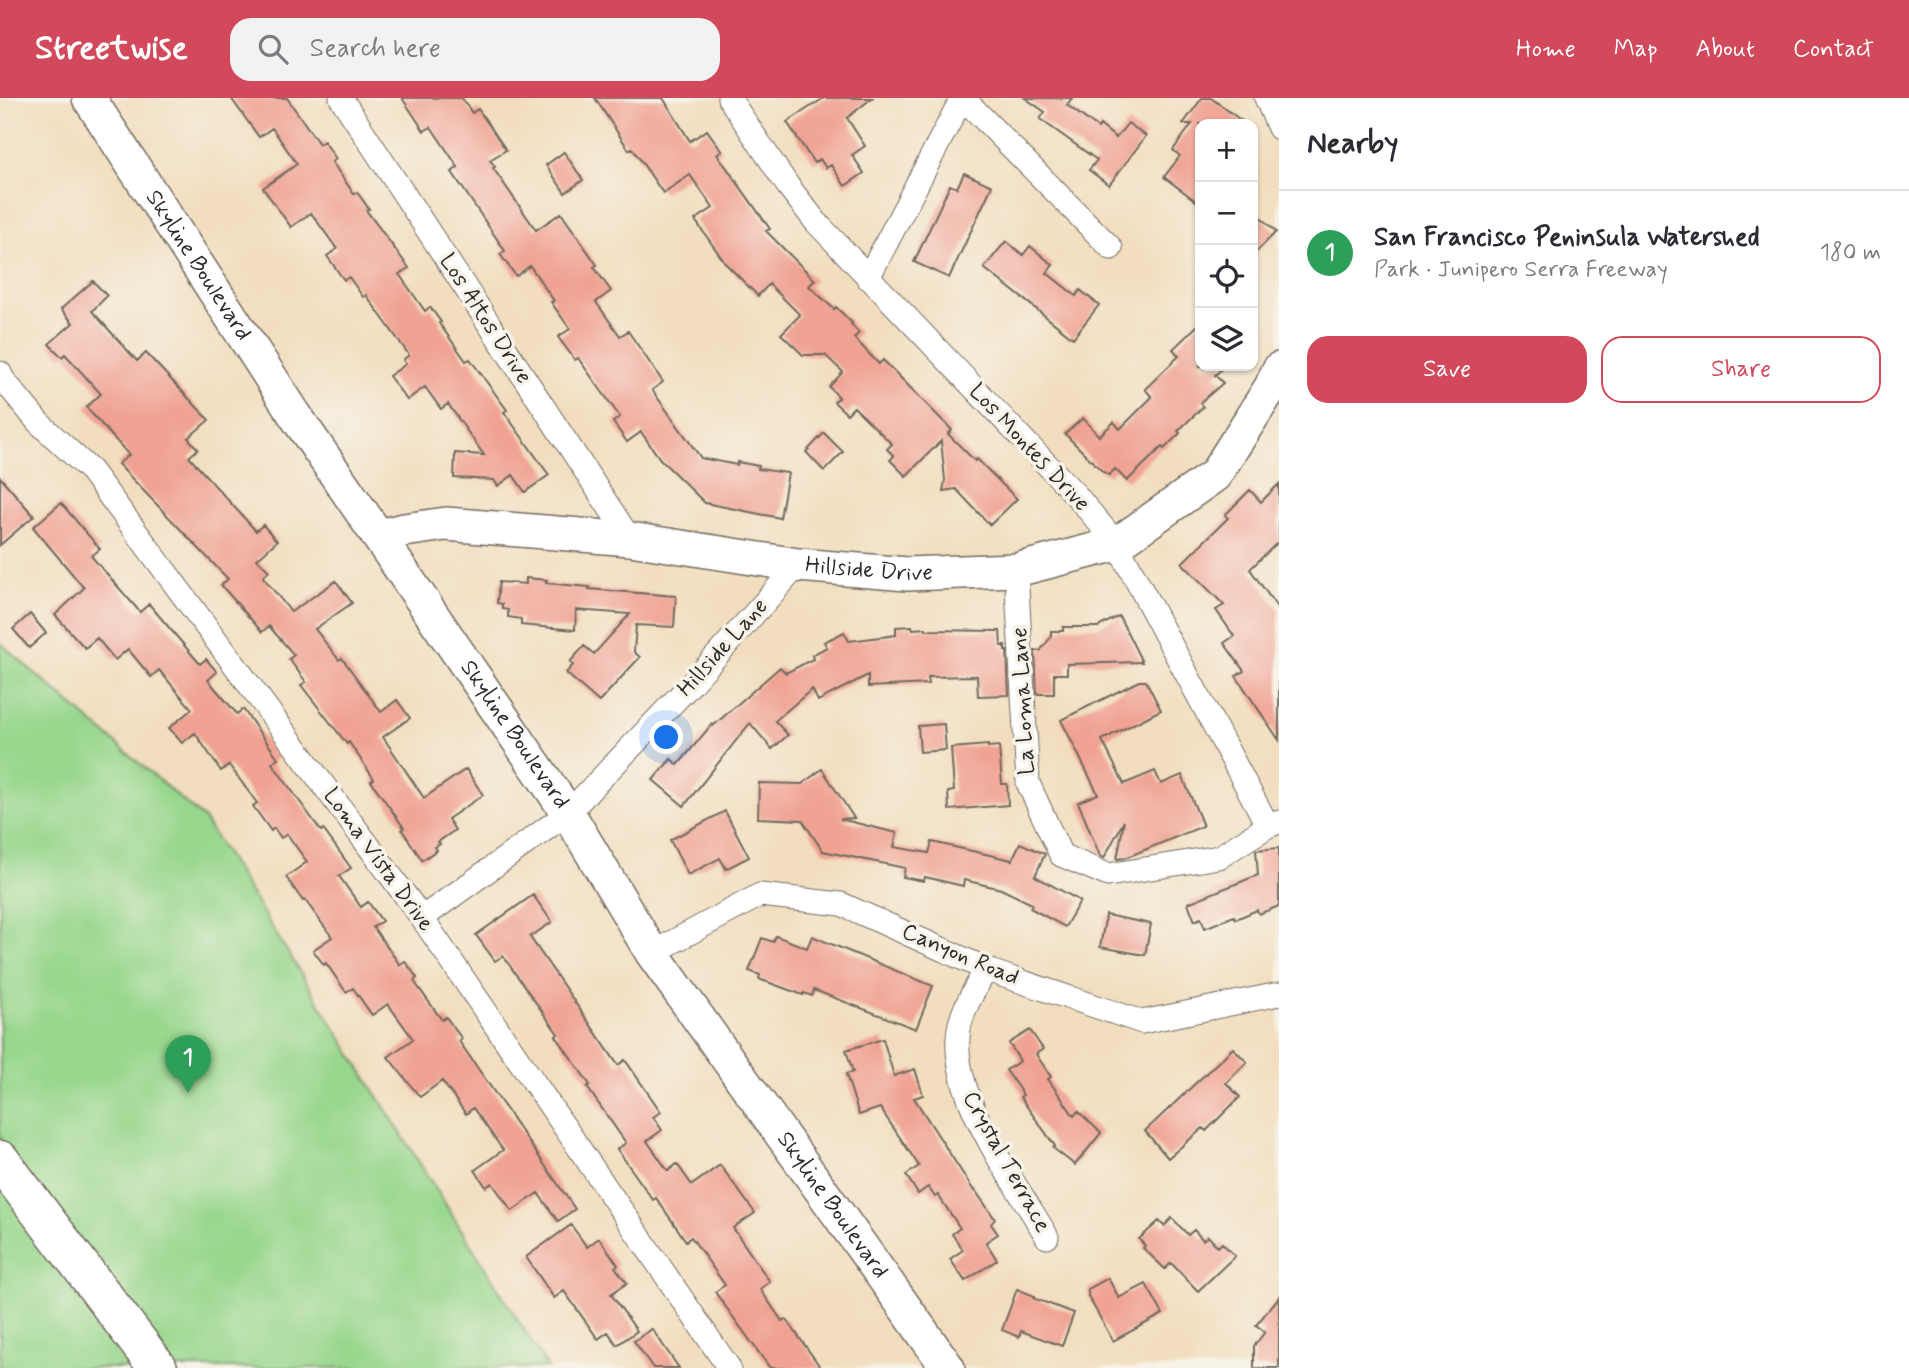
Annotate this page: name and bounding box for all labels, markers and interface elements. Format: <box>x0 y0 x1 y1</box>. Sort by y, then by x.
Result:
search box <box>230 18 720 81</box>
text: Streetwise <box>35 27 188 71</box>
icon: search <box>254 30 292 68</box>
text: Search here <box>310 32 441 66</box>
text: Home <box>1516 34 1576 65</box>
text: Map <box>1614 34 1658 65</box>
text: About <box>1696 34 1755 65</box>
text: Contact <box>1793 34 1874 65</box>
map controls <box>1195 119 1258 371</box>
button: + <box>1195 119 1258 182</box>
text: Nearby <box>1307 124 1398 163</box>
button: − <box>1195 182 1258 245</box>
street label: Skyline Boulevard <box>138 185 258 347</box>
text: San Francisco Peninsula Watershed <box>1374 221 1760 255</box>
text: 1 <box>1325 238 1335 268</box>
text: 180 m <box>1820 238 1881 268</box>
button: locate <box>1195 245 1258 308</box>
street label: Los Altos Drive <box>432 248 538 390</box>
text: Park · Junipero Serra Freeway <box>1374 255 1668 285</box>
button: layers <box>1195 308 1258 371</box>
button: Save <box>1307 336 1587 403</box>
button: Share <box>1601 336 1881 403</box>
street label: Los Montes Drive <box>962 377 1096 519</box>
street label: Hillside Drive <box>804 551 933 589</box>
street label: Hillside Lane <box>671 592 775 704</box>
street label: La Loma Lane <box>1005 626 1043 776</box>
street label: Skyline Boulevard <box>453 655 576 815</box>
your location <box>649 720 683 754</box>
street label: Loma Vista Drive <box>316 782 440 938</box>
street label: Canyon Road <box>897 917 1023 993</box>
pin: 1 <box>165 1035 211 1093</box>
street label: Crystal Terrace <box>955 1086 1057 1238</box>
street label: Skyline Boulevard <box>769 1126 895 1285</box>

